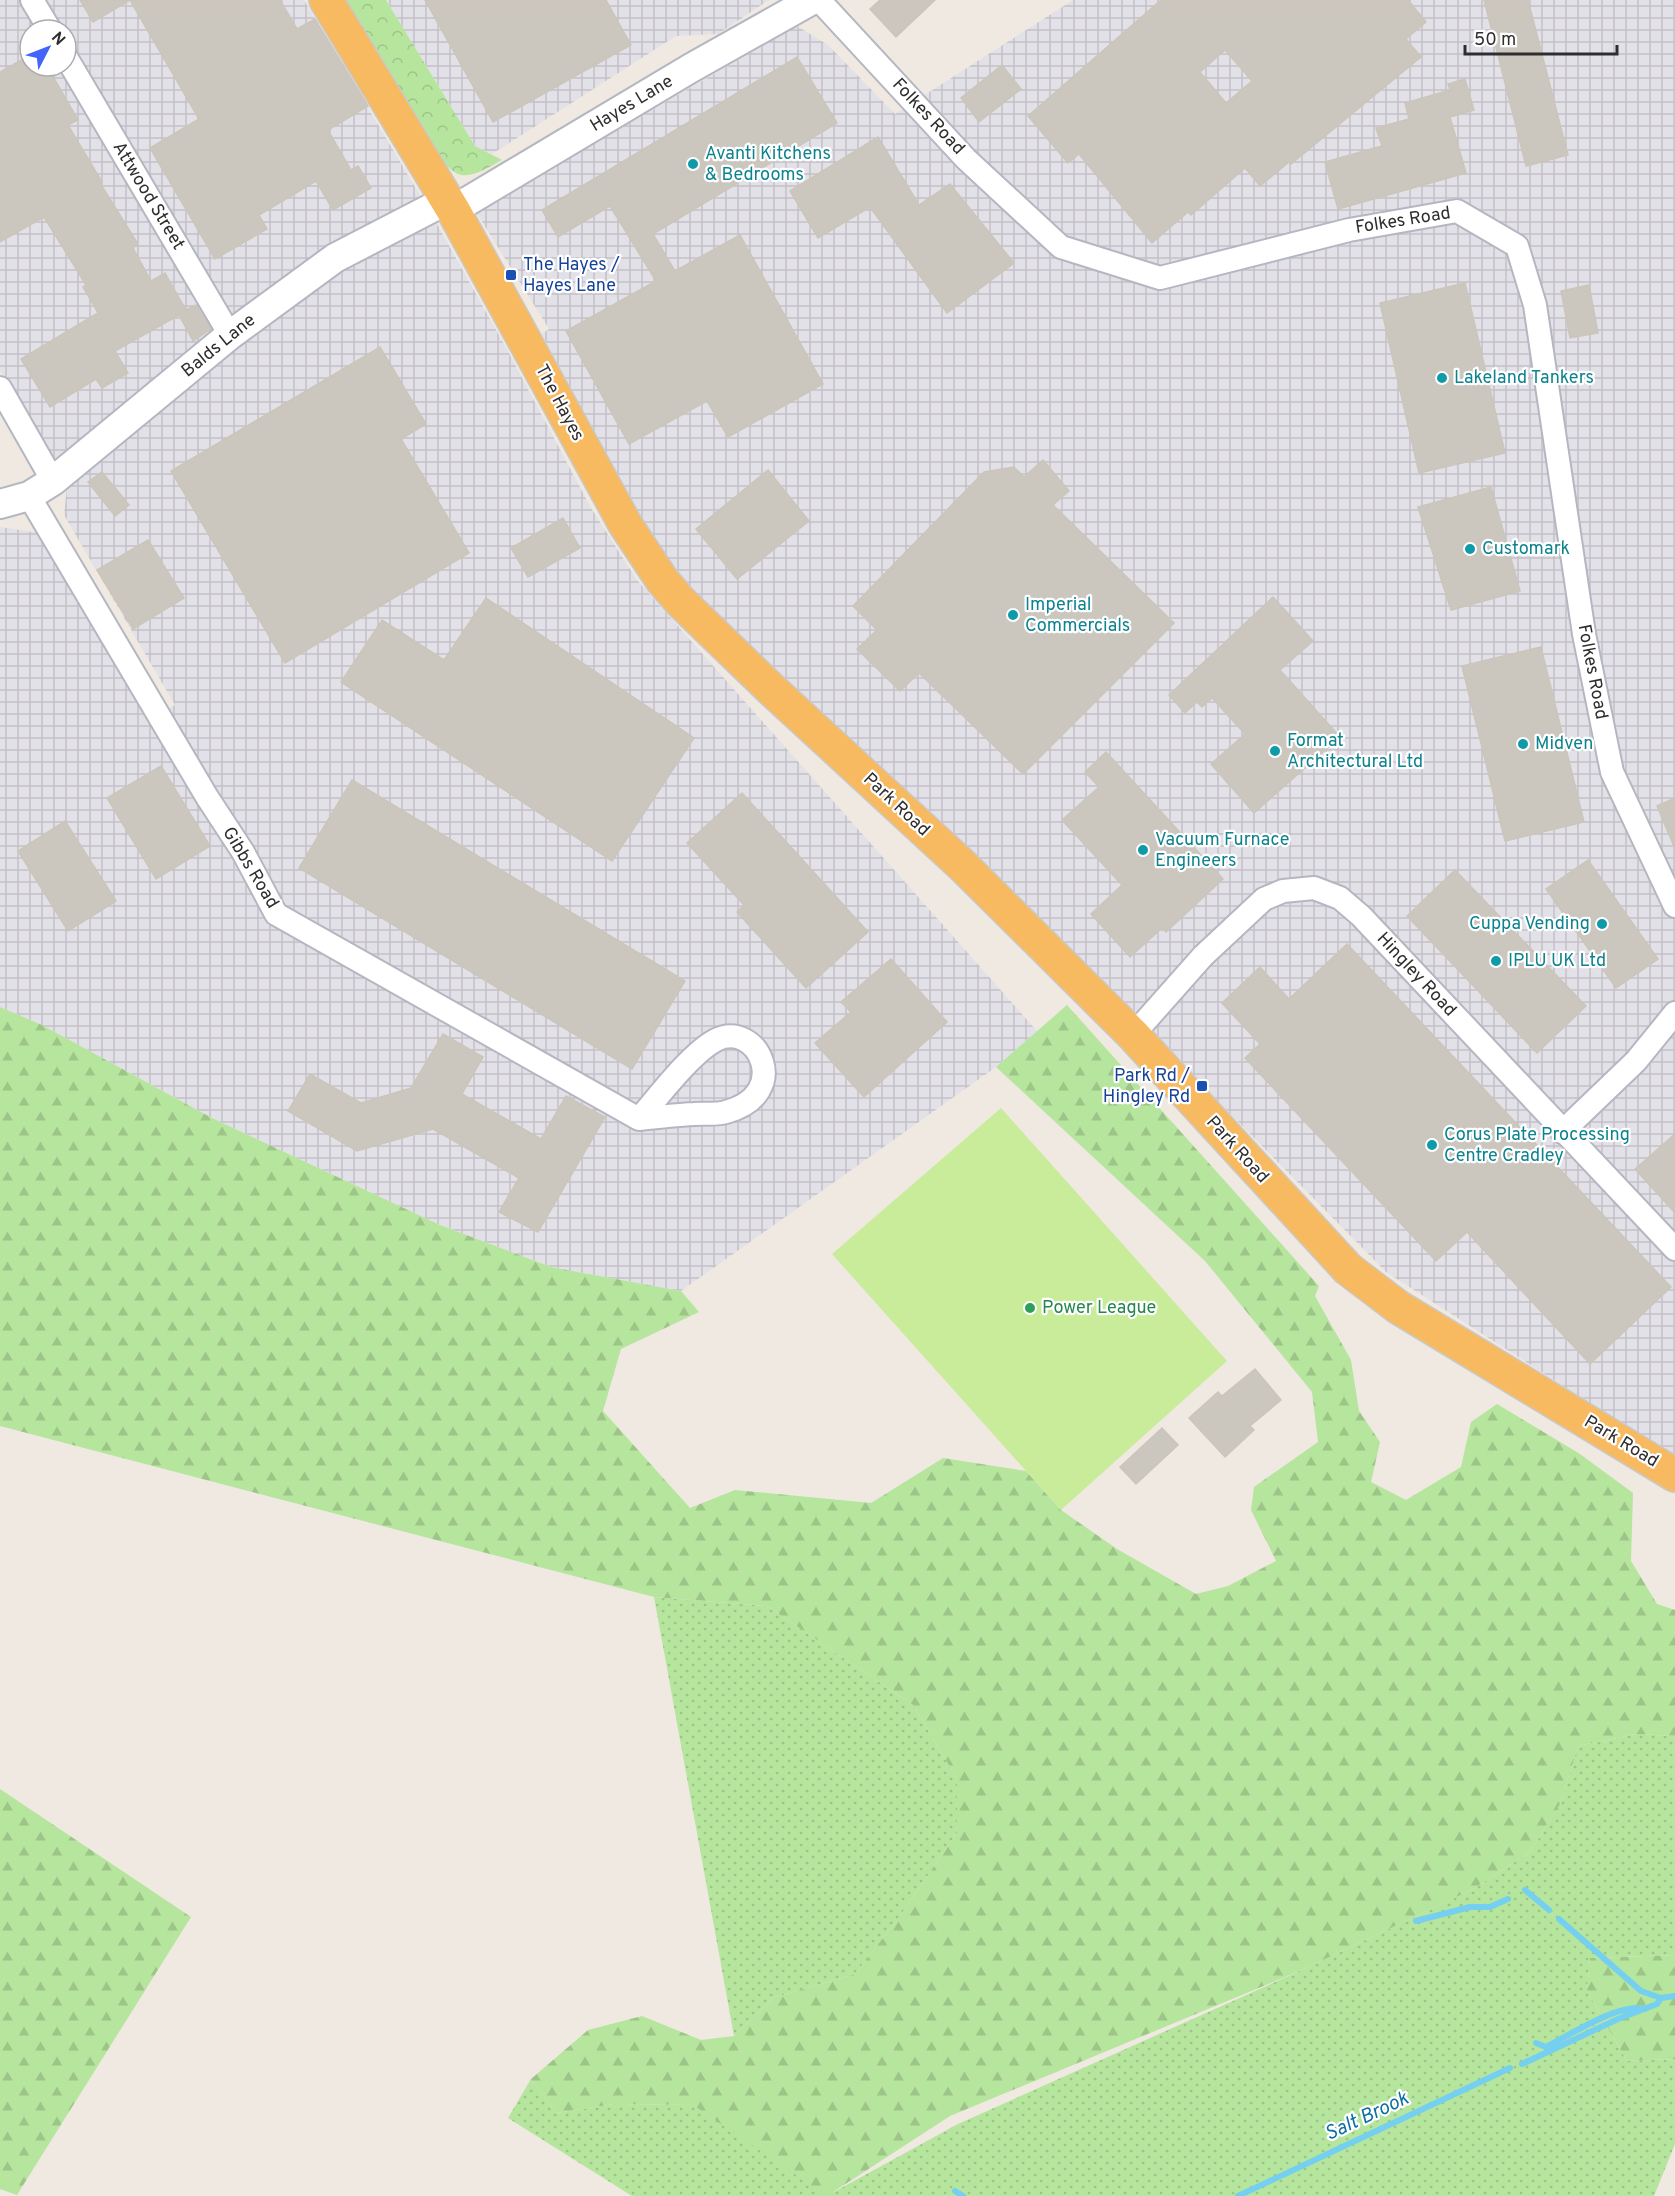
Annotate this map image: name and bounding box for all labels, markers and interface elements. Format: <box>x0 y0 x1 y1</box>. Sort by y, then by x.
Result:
north arrow <box>18 18 78 78</box>
scale bar <box>1465 18 1616 56</box>
text: N <box>46 28 69 50</box>
text: 50 m <box>1474 29 1516 52</box>
street label: Hayes Lane <box>586 70 678 138</box>
street label: Folkes Road <box>887 74 969 160</box>
street label: Attwood Street <box>107 138 189 254</box>
place label: Avanti Kitchens & Bedrooms <box>705 143 831 187</box>
marker: Avanti Kitchens & Bedrooms <box>686 157 700 171</box>
street label: Folkes Road <box>1354 202 1452 240</box>
place label: The Hayes / Hayes Lane <box>523 254 620 298</box>
marker: The Hayes / Hayes Lane <box>504 268 518 282</box>
street label: Balds Lane <box>177 309 261 383</box>
street label: The Hayes <box>529 361 589 445</box>
place label: Lakeland Tankers <box>1454 367 1594 390</box>
marker: Lakeland Tankers <box>1435 371 1449 385</box>
place label: Customark <box>1482 538 1570 561</box>
marker: Customark <box>1463 542 1477 556</box>
place label: Imperial Commercials <box>1025 594 1130 638</box>
marker: Imperial Commercials <box>1006 608 1020 622</box>
street label: Folkes Road <box>1572 623 1612 721</box>
place label: Format Architectural Ltd <box>1287 730 1423 774</box>
place label: Midven <box>1535 733 1593 756</box>
marker: Midven <box>1516 737 1530 751</box>
marker: Format Architectural Ltd <box>1268 744 1282 758</box>
street label: Park Road <box>858 768 934 842</box>
street label: Gibbs Road <box>217 823 283 913</box>
place label: Vacuum Furnace Engineers <box>1155 829 1289 873</box>
marker: Vacuum Furnace Engineers <box>1136 843 1150 857</box>
place label: Cuppa Vending <box>1469 913 1590 936</box>
marker: Cuppa Vending <box>1595 917 1609 931</box>
street label: Hingley Road <box>1371 928 1461 1022</box>
place label: IPLU UK Ltd <box>1508 950 1606 973</box>
marker: IPLU UK Ltd <box>1489 954 1503 968</box>
place label: Park Rd / Hingley Rd <box>1103 1065 1190 1109</box>
marker: Park Rd / Hingley Rd <box>1195 1079 1209 1093</box>
street label: Park Road <box>1201 1111 1273 1189</box>
place label: Corus Plate Processing Centre Cradley <box>1444 1124 1630 1168</box>
marker: Corus Plate Processing Centre Cradley <box>1425 1138 1439 1152</box>
place label: Power League <box>1042 1297 1156 1320</box>
marker: Power League <box>1023 1301 1037 1315</box>
street label: Park Road <box>1579 1411 1663 1473</box>
water label: Salt Brook <box>1321 2086 1414 2148</box>

